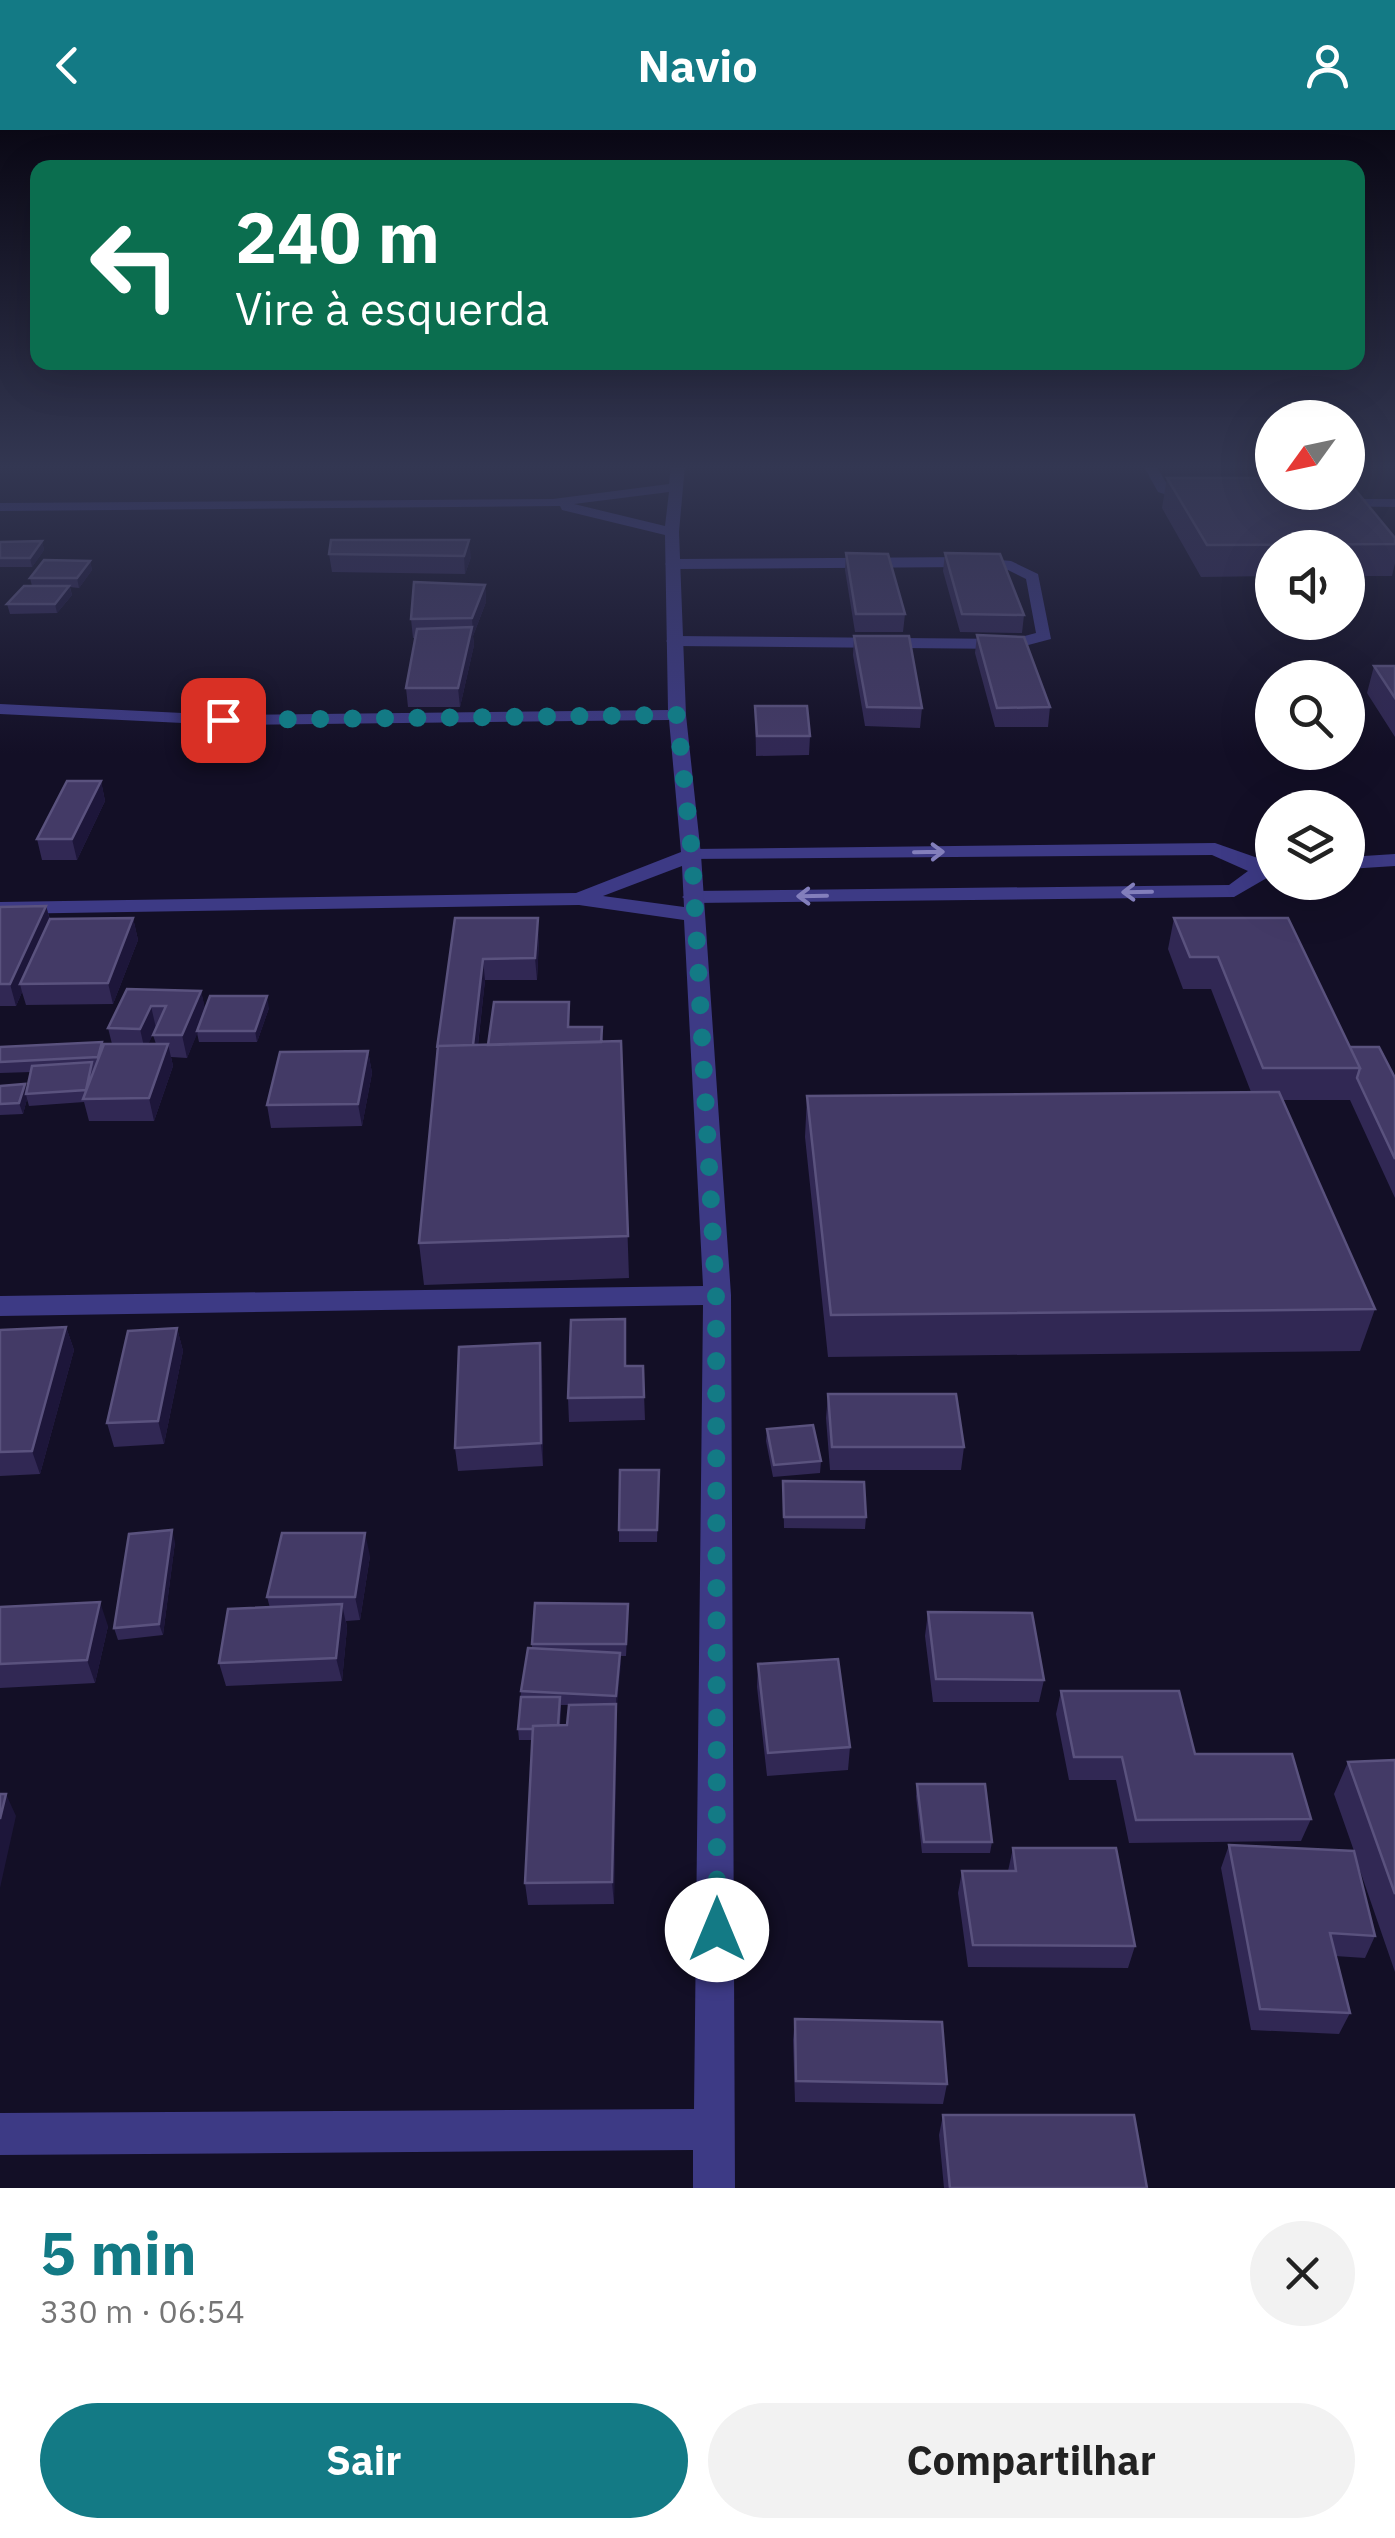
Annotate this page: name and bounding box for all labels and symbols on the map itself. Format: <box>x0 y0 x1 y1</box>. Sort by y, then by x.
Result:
north arrow <box>1255 400 1365 510</box>
pin <box>181 678 266 763</box>
one-way arrow <box>912 842 944 861</box>
one-way arrow <box>1121 882 1154 902</box>
one-way arrow <box>796 886 828 906</box>
position arrow <box>665 1878 769 1982</box>

